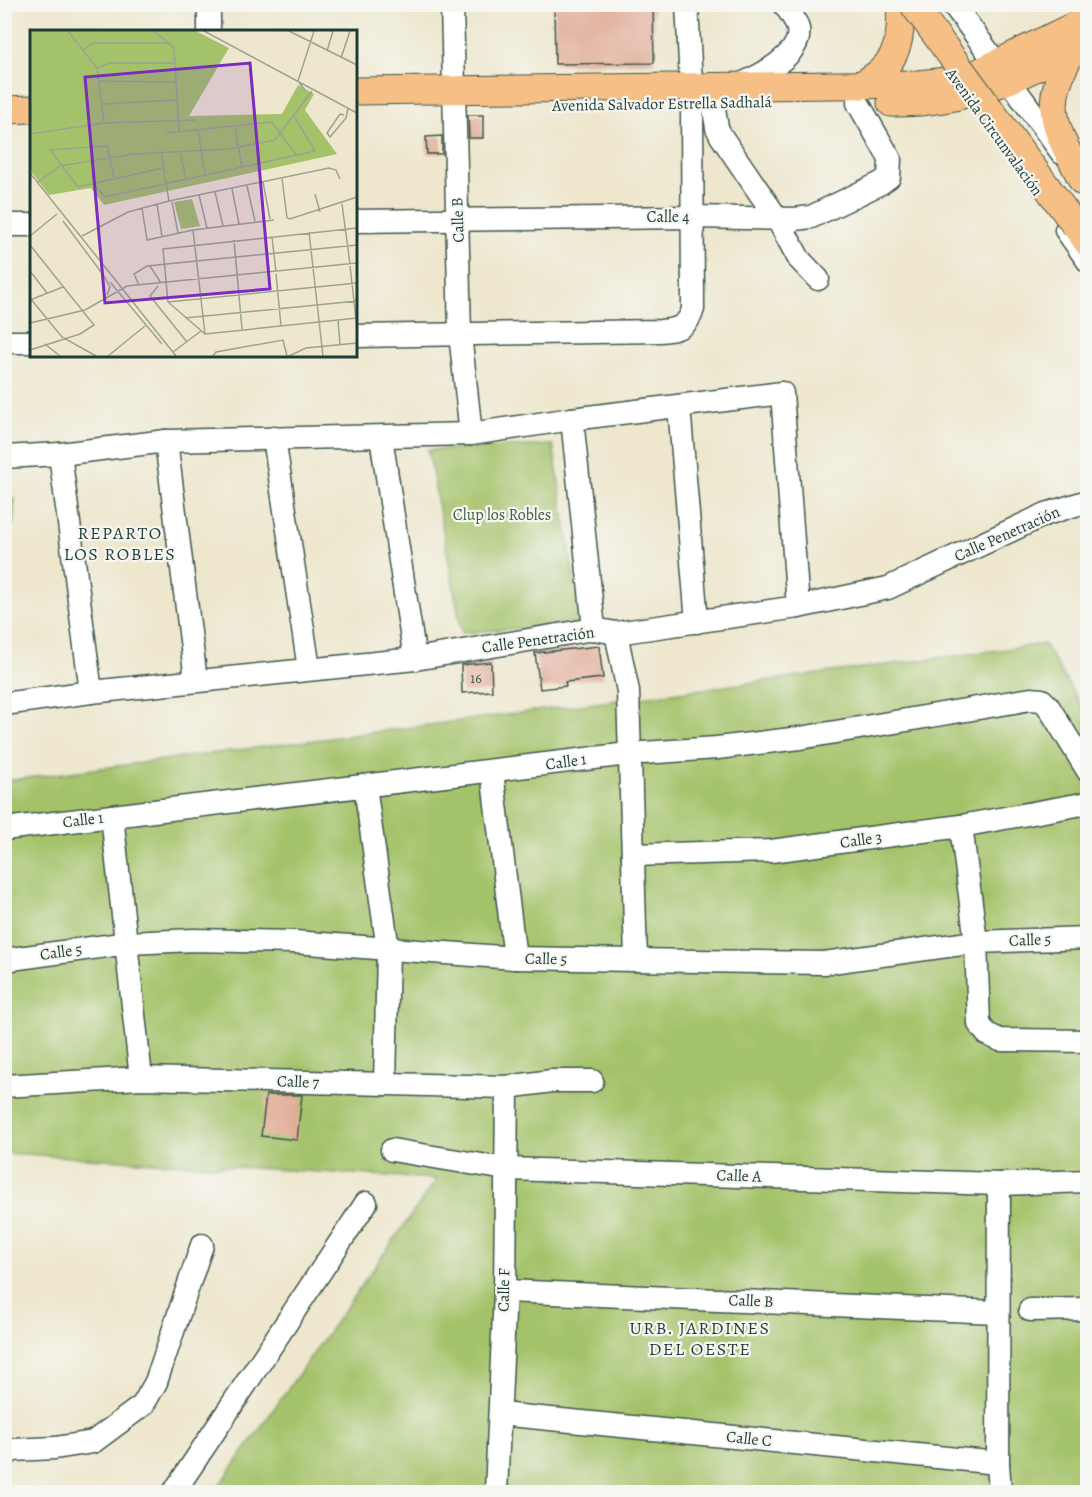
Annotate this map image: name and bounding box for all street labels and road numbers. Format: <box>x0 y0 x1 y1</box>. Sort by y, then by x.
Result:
street label: Avenida Circunvalación <box>939 63 1048 201</box>
street label: Avenida Salvador Estrella Sadhalá <box>551 91 772 117</box>
street label: Calle B <box>446 197 470 243</box>
street label: Calle 4 <box>647 206 689 228</box>
street label: Calle Penetración <box>951 501 1064 567</box>
street label: Calle Penetración <box>480 621 596 659</box>
street label: Calle 1 <box>544 748 588 776</box>
street label: Calle 1 <box>61 807 105 833</box>
street label: Calle 3 <box>839 826 883 854</box>
street label: Calle 5 <box>1008 928 1052 952</box>
street label: Calle 5 <box>38 938 84 966</box>
street label: Calle 5 <box>525 948 568 970</box>
street label: Calle 7 <box>276 1070 320 1094</box>
street label: Calle A <box>716 1164 763 1188</box>
street label: Calle F <box>493 1268 515 1312</box>
street label: Calle B <box>728 1289 774 1313</box>
street label: Calle C <box>725 1426 773 1452</box>

